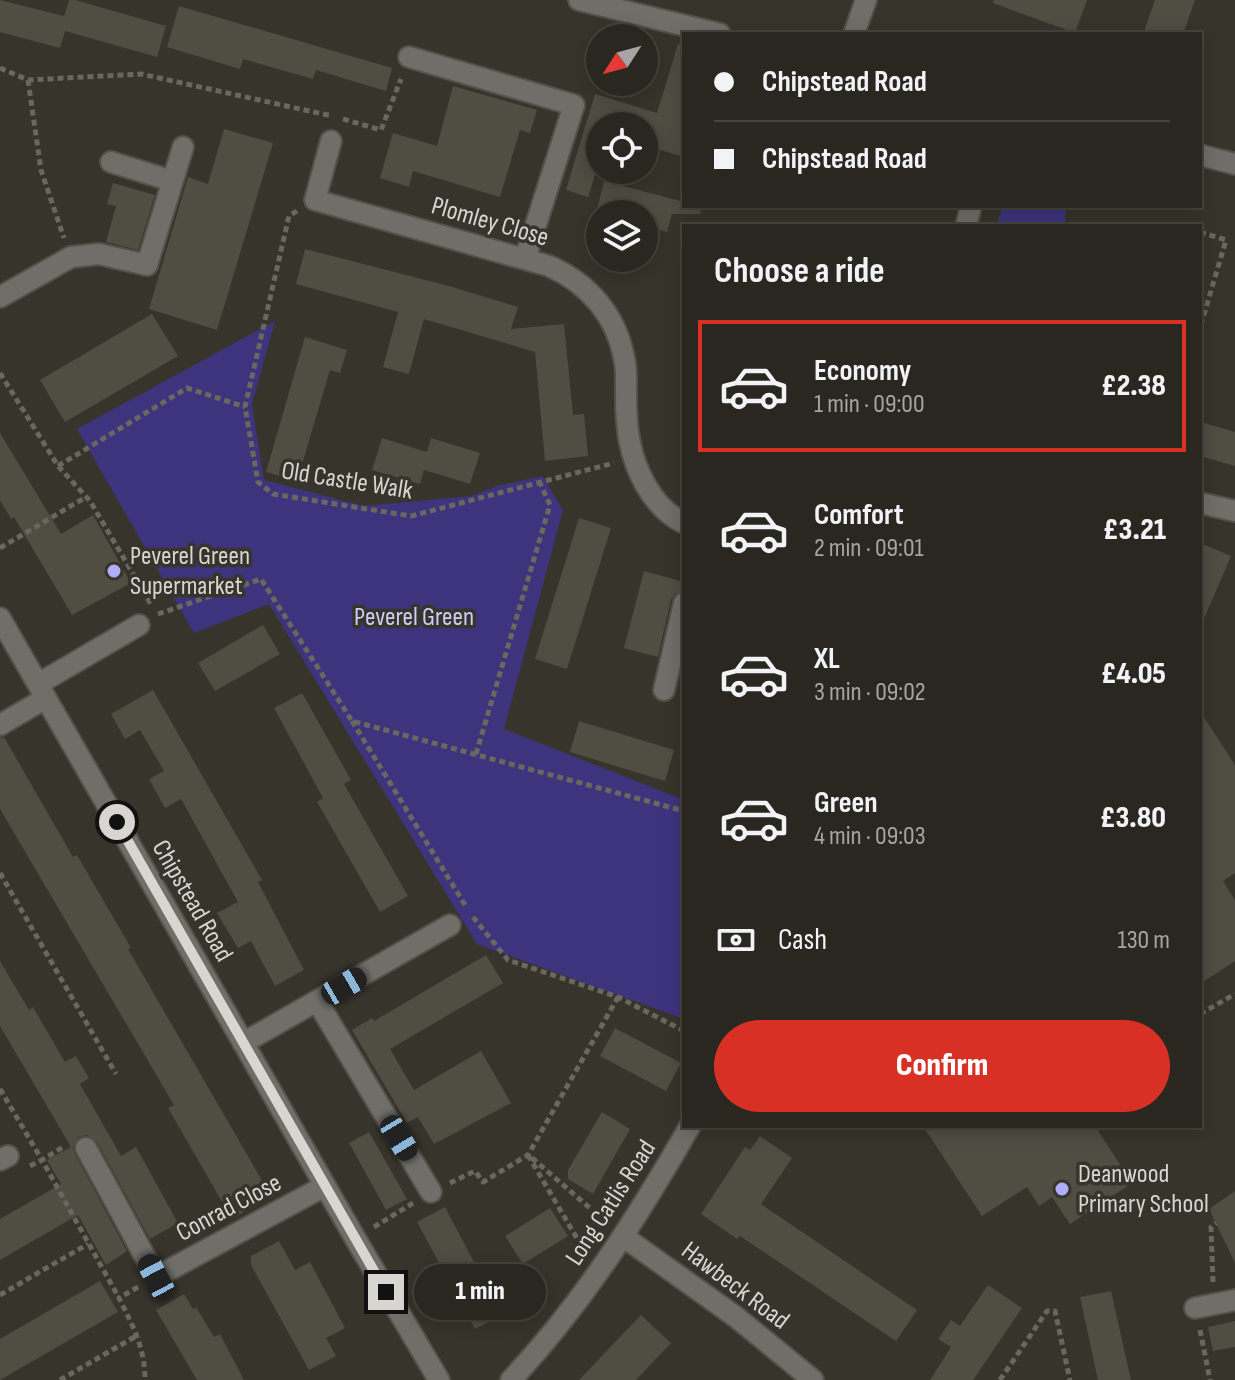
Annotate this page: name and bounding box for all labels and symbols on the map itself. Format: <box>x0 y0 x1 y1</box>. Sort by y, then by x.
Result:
north arrow <box>586 24 658 96</box>
street label: Plomley Close <box>428 190 552 254</box>
street label: Old Castle Walk <box>279 455 415 507</box>
place label: Peverel Green Supermarket <box>130 541 250 602</box>
marker: Peverel Green Supermarket <box>105 562 123 580</box>
park label: Peverel Green <box>354 602 474 633</box>
route start <box>99 804 135 840</box>
street label: Chipstead Road <box>145 835 239 967</box>
car <box>317 964 371 1008</box>
car <box>376 1111 422 1165</box>
street label: Long Catlis Road <box>559 1135 663 1271</box>
place label: Deanwood Primary School <box>1078 1159 1209 1220</box>
street label: Conrad Close <box>171 1167 287 1249</box>
marker: Deanwood Primary School <box>1053 1180 1071 1198</box>
street label: Hawbeck Road <box>675 1235 795 1337</box>
car <box>134 1250 178 1304</box>
callout: 1 min <box>414 1264 546 1320</box>
route end <box>368 1274 404 1310</box>

